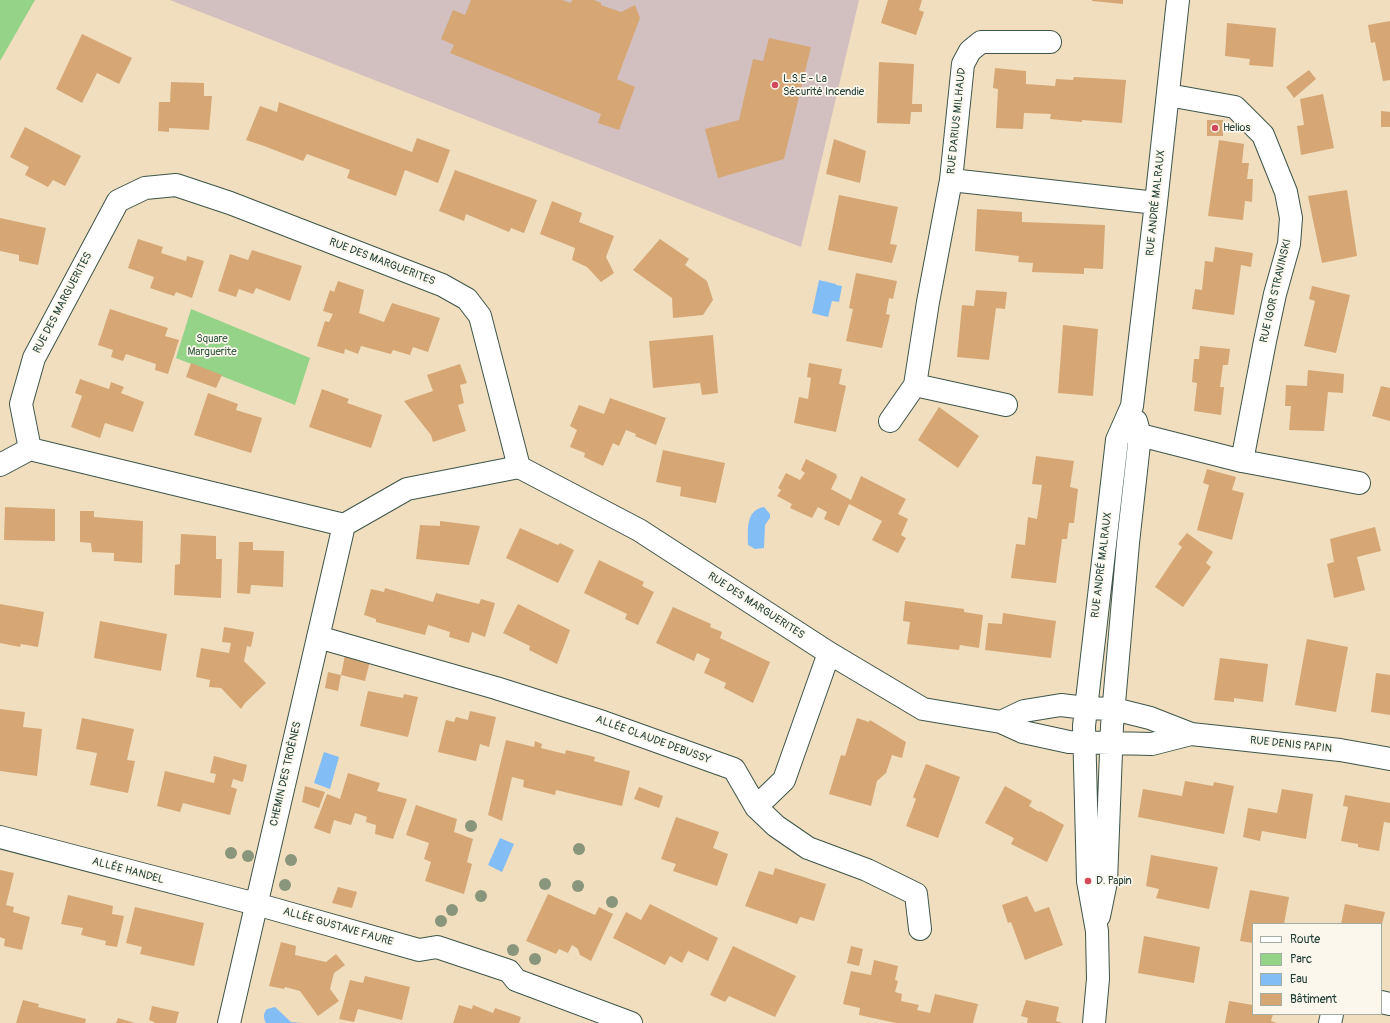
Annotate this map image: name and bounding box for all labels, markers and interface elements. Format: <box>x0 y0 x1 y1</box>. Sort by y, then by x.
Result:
street label: RUE DARIUS MILHAUD <box>945 67 969 175</box>
place label: L.S.E - La Sécurité Incendie <box>783 72 864 98</box>
marker: L.S.E - La Sécurité Incendie <box>770 80 780 90</box>
place label: Helios <box>1223 121 1250 135</box>
marker: Helios <box>1210 123 1220 133</box>
street label: RUE ANDRÉ MALRAUX <box>1144 149 1168 257</box>
street label: RUE DES MARGUERITES <box>327 236 437 288</box>
street label: RUE IGOR STRAVINSKI <box>1258 238 1294 344</box>
street label: RUE DES MARGUERITES <box>31 250 95 356</box>
park label: Square Marguerite <box>187 332 237 358</box>
street label: RUE ANDRÉ MALRAUX <box>1089 511 1115 619</box>
street label: RUE DES MARGUERITES <box>705 570 807 642</box>
street label: ALLÉE CLAUDE DEBUSSY <box>594 713 712 767</box>
street label: CHEMIN DES TROÈNES <box>268 720 304 828</box>
street label: RUE DENIS PAPIN <box>1249 734 1333 756</box>
street label: ALLÉE HANDEL <box>90 855 166 887</box>
place label: D. Papin <box>1096 874 1132 888</box>
marker: D. Papin <box>1083 876 1093 886</box>
street label: ALLÉE GUSTAVE FAURE <box>281 905 395 949</box>
legend <box>1252 923 1382 1015</box>
text: Route <box>1290 932 1320 947</box>
text: Parc <box>1290 952 1312 967</box>
text: Eau <box>1290 972 1308 987</box>
text: Bâtiment <box>1290 992 1337 1007</box>

